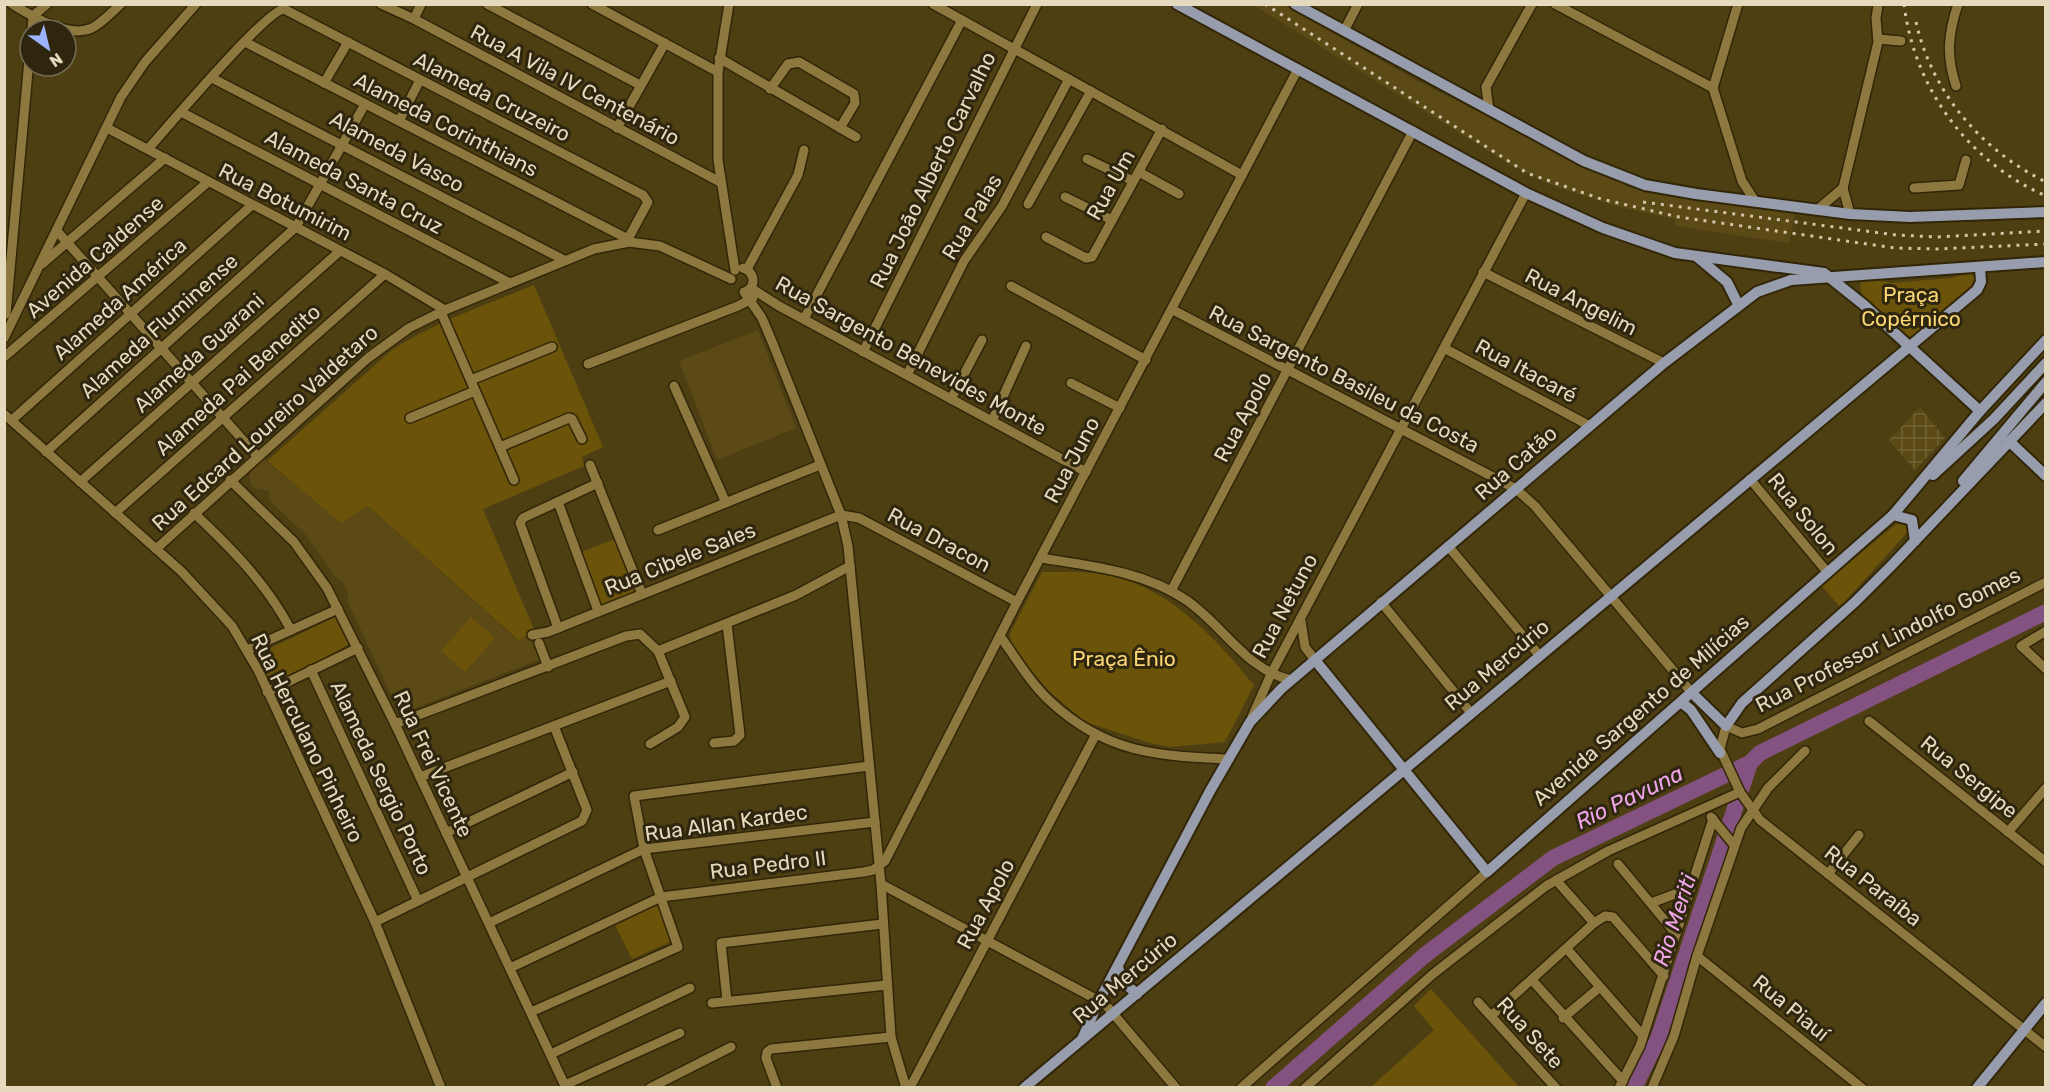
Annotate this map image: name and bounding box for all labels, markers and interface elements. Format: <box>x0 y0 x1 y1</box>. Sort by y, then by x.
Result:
north arrow <box>18 18 78 78</box>
street label: Rua A Vila IV Centenário <box>466 19 684 150</box>
street label: Alameda Cruzeiro <box>410 46 575 147</box>
street label: Rua João Alberto Carvalho <box>864 48 1001 292</box>
text: N <box>46 49 66 71</box>
street label: Alameda Corinthians <box>350 67 542 182</box>
street label: Alameda Vasco <box>326 106 469 197</box>
street label: Alameda Santa Cruz <box>261 124 447 239</box>
street label: Rua Um <box>1081 145 1140 224</box>
street label: Rua Botumirim <box>215 157 356 246</box>
street label: Rua Palas <box>936 169 1007 264</box>
street label: Avenida Caldense <box>21 190 168 323</box>
street label: Alameda América <box>48 232 191 365</box>
street label: Alameda Fluminense <box>75 248 243 403</box>
street label: Rua Angelim <box>1521 263 1641 341</box>
street label: Rua Sargento Benevides Monte <box>771 270 1051 441</box>
park label: Praça Copérnico <box>1861 282 1961 331</box>
street label: Alameda Guarani <box>129 288 269 418</box>
street label: Alameda Pai Benedito <box>150 299 325 460</box>
street label: Rua Sargento Basileu da Costa <box>1205 299 1483 458</box>
street label: Rua Edcard Loureiro Valdetaro <box>147 320 383 536</box>
street label: Rua Itacaré <box>1471 333 1581 408</box>
street label: Rua Apolo <box>1208 367 1277 466</box>
street label: Rua Juno <box>1039 412 1105 507</box>
street label: Rua Catão <box>1470 420 1562 505</box>
street label: Rua Solon <box>1763 468 1844 560</box>
street label: Rua Dracon <box>883 502 995 577</box>
street label: Rua Cibele Sales <box>601 517 759 600</box>
street label: Rua Netuno <box>1247 549 1323 662</box>
street label: Rua Professor Lindolfo Gomes <box>1751 562 2024 717</box>
street label: Avenida Sargento de Milícias <box>1527 609 1754 810</box>
street label: Rua Mercúrio <box>1439 614 1554 716</box>
street label: Rua Herculano Pinheiro <box>246 629 369 846</box>
park label: Praça Ênio <box>1072 646 1176 671</box>
street label: Alameda Sergio Porto <box>325 677 437 879</box>
street label: Rua Frei Vicente <box>389 686 478 841</box>
street label: Rua Sergipe <box>1916 730 2023 823</box>
water label: Rio Pavuna <box>1571 760 1688 835</box>
street label: Rua Allan Kardec <box>643 799 809 846</box>
street label: Rua Paraíba <box>1820 840 1927 931</box>
street label: Rua Pedro II <box>708 845 828 884</box>
street label: Rua Apolo <box>951 854 1020 953</box>
water label: Rio Meriti <box>1647 870 1702 970</box>
street label: Rua Mercúrio <box>1067 927 1182 1029</box>
street label: Rua Piauí <box>1748 969 1835 1047</box>
street label: Rua Sete <box>1492 992 1569 1074</box>

